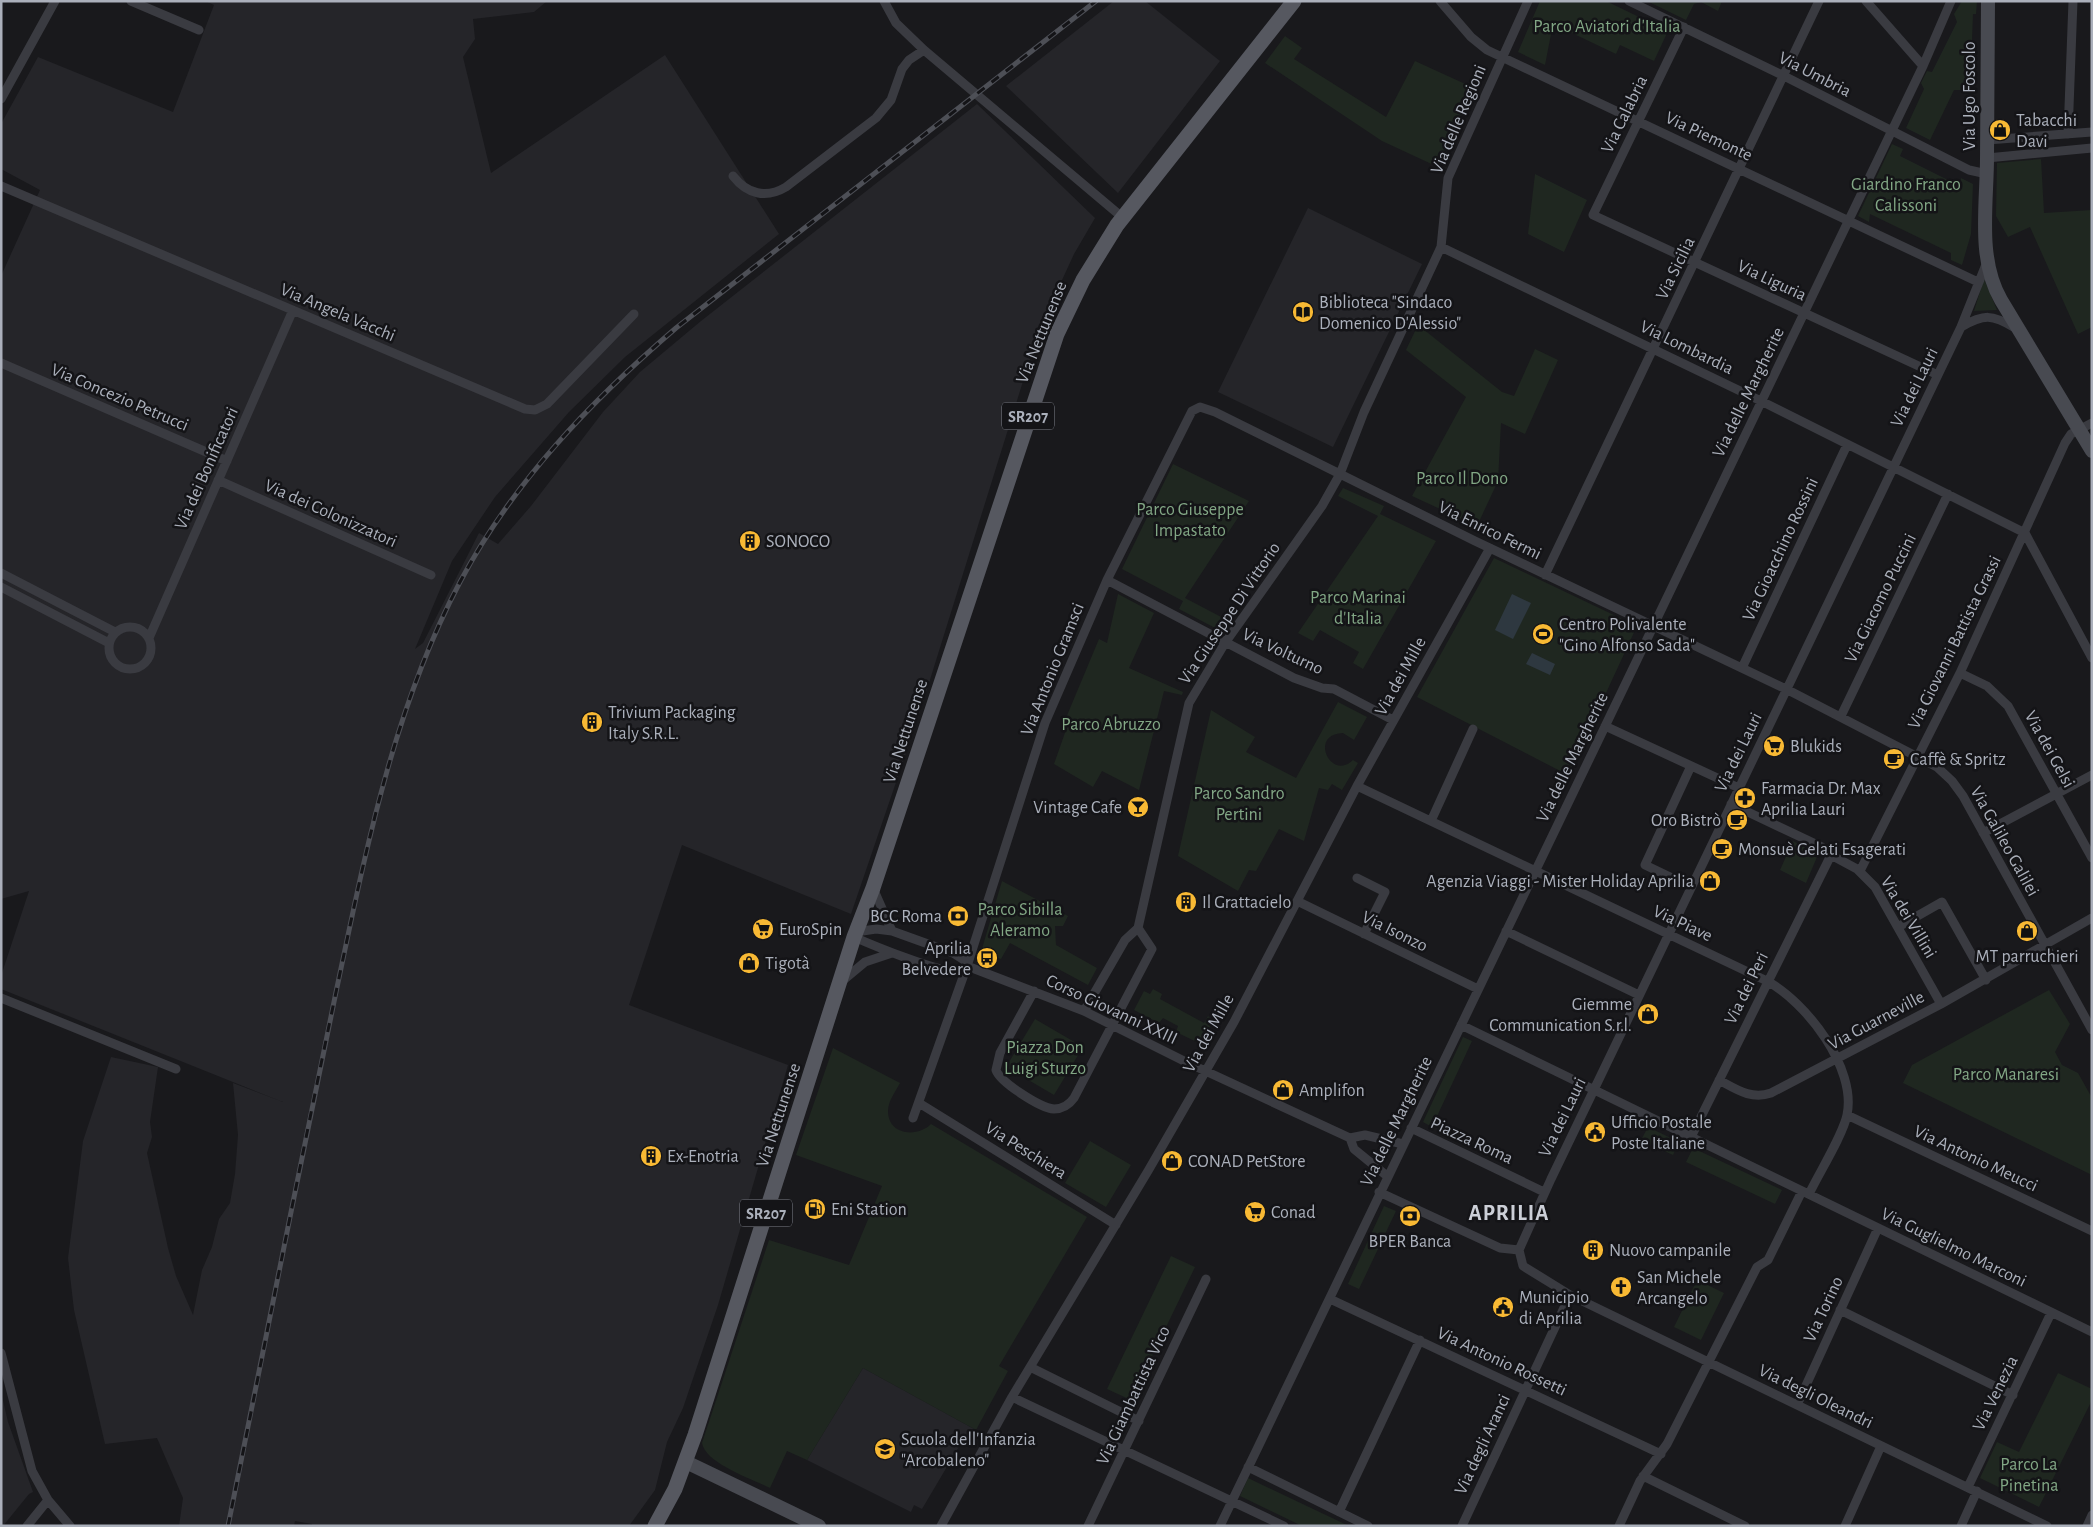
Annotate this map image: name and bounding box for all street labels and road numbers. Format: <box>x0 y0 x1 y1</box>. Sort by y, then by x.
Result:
street label: Via Ugo Foscolo <box>1961 41 1979 151</box>
street label: Via Umbria <box>1775 49 1854 101</box>
street label: Via delle Regioni <box>1428 62 1490 177</box>
street label: Via Calabria <box>1598 73 1651 156</box>
street label: Via Piemonte <box>1662 109 1755 165</box>
street label: Via Sicilia <box>1653 234 1699 303</box>
street label: Via Liguria <box>1734 257 1809 305</box>
street label: Via Nettunense <box>1013 279 1071 386</box>
street label: Via Angela Vacchi <box>277 281 398 345</box>
street label: Via Lombardia <box>1637 318 1736 378</box>
street label: Via delle Margherite <box>1710 325 1788 460</box>
street label: Via dei Lauri <box>1888 345 1942 430</box>
street label: Via Concezio Petrucci <box>48 361 191 435</box>
road number: SR207 <box>1002 402 1054 430</box>
street label: Via dei Bonificatori <box>172 404 242 532</box>
street label: Via Gioacchino Rossini <box>1740 475 1822 624</box>
street label: Via dei Colonizzatori <box>262 477 399 551</box>
street label: Via Enrico Fermi <box>1435 498 1544 564</box>
street label: Via Giacomo Puccini <box>1842 531 1920 666</box>
street label: Via Giuseppe Di Vittorio <box>1176 539 1284 688</box>
street label: Via Giovanni Battista Grassi <box>1905 553 2005 732</box>
street label: Via Antonio Gramsci <box>1018 600 1088 738</box>
street label: Via Volturno <box>1239 625 1326 679</box>
street label: Via dei Mille <box>1372 634 1430 719</box>
street label: Via Nettunense <box>881 677 931 786</box>
street label: Via delle Margherite <box>1534 690 1612 825</box>
street label: Via dei Gelsi <box>2021 708 2078 791</box>
street label: Via dei Lauri <box>1712 710 1766 795</box>
street label: Via Galileo Galilei <box>1966 783 2042 900</box>
street label: Via dei Villini <box>1877 873 1940 962</box>
street label: Via Piave <box>1650 902 1715 945</box>
street label: Via Isonzo <box>1359 908 1430 956</box>
street label: Via dei Peri <box>1722 950 1772 1027</box>
street label: Corso Giovanni XXIII <box>1043 972 1180 1048</box>
street label: Via Guarneville <box>1825 988 1928 1054</box>
street label: Via dei Mille <box>1180 991 1238 1076</box>
street label: Via delle Margherite <box>1358 1054 1436 1189</box>
street label: Via Nettunense <box>754 1061 804 1170</box>
street label: Via dei Lauri <box>1536 1075 1590 1160</box>
street label: Piazza Roma <box>1427 1114 1516 1168</box>
street label: Via Peschiera <box>982 1119 1069 1183</box>
street label: Via Antonio Meucci <box>1911 1122 2040 1195</box>
road number: SR207 <box>740 1200 792 1226</box>
street label: Via Guglielmo Marconi <box>1878 1205 2029 1291</box>
street label: Via Torino <box>1801 1274 1847 1345</box>
street label: Via Giambattista Vico <box>1094 1323 1174 1468</box>
street label: Via Antonio Rossetti <box>1434 1324 1569 1400</box>
street label: Via Venezia <box>1970 1353 2022 1434</box>
street label: Via degli Oleandri <box>1755 1361 1876 1432</box>
street label: Via degli Aranci <box>1452 1392 1514 1497</box>

